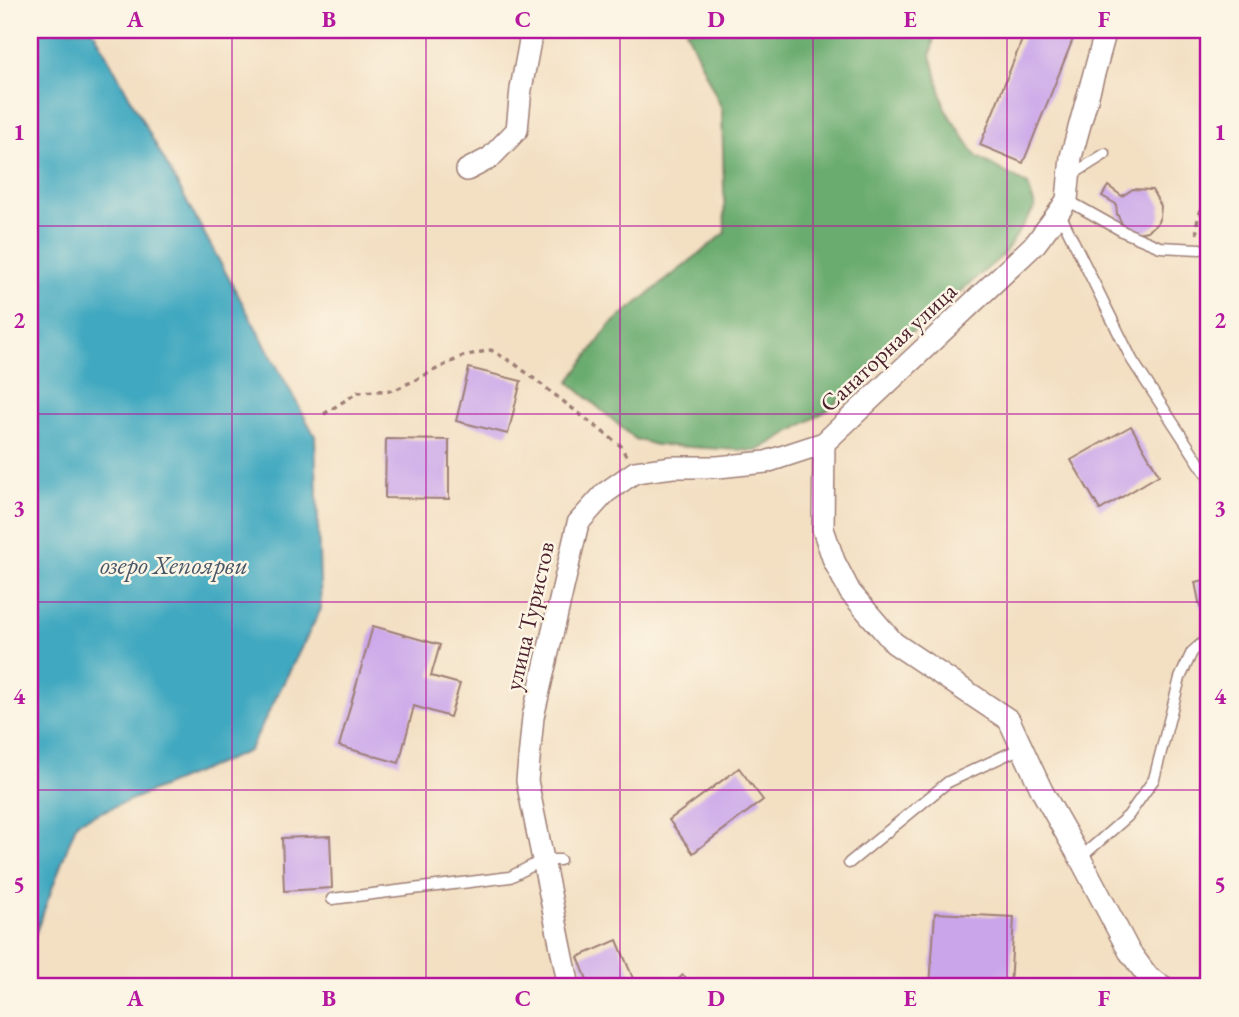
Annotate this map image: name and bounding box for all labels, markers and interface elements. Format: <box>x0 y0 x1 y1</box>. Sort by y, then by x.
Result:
text: A <box>126 4 144 34</box>
text: B <box>322 4 336 34</box>
text: C <box>515 4 531 34</box>
text: D <box>707 4 725 34</box>
text: E <box>903 4 917 34</box>
text: F <box>1098 4 1111 34</box>
text: 1 <box>13 117 25 147</box>
text: 1 <box>1214 117 1226 147</box>
street label: Санаторная улица <box>813 275 963 419</box>
text: 2 <box>13 305 25 335</box>
text: 2 <box>1214 305 1226 335</box>
text: 3 <box>13 493 25 523</box>
text: 3 <box>1214 493 1226 523</box>
street label: улица Туристов <box>497 539 561 693</box>
water label: озеро Хепоярви <box>100 548 248 582</box>
text: 4 <box>13 681 26 711</box>
text: 4 <box>1214 681 1227 711</box>
text: 5 <box>13 869 25 899</box>
text: 5 <box>1214 869 1226 899</box>
text: A <box>126 983 144 1013</box>
text: B <box>322 983 336 1013</box>
text: C <box>515 983 531 1013</box>
text: D <box>707 983 725 1013</box>
text: E <box>903 983 917 1013</box>
text: F <box>1098 983 1111 1013</box>

